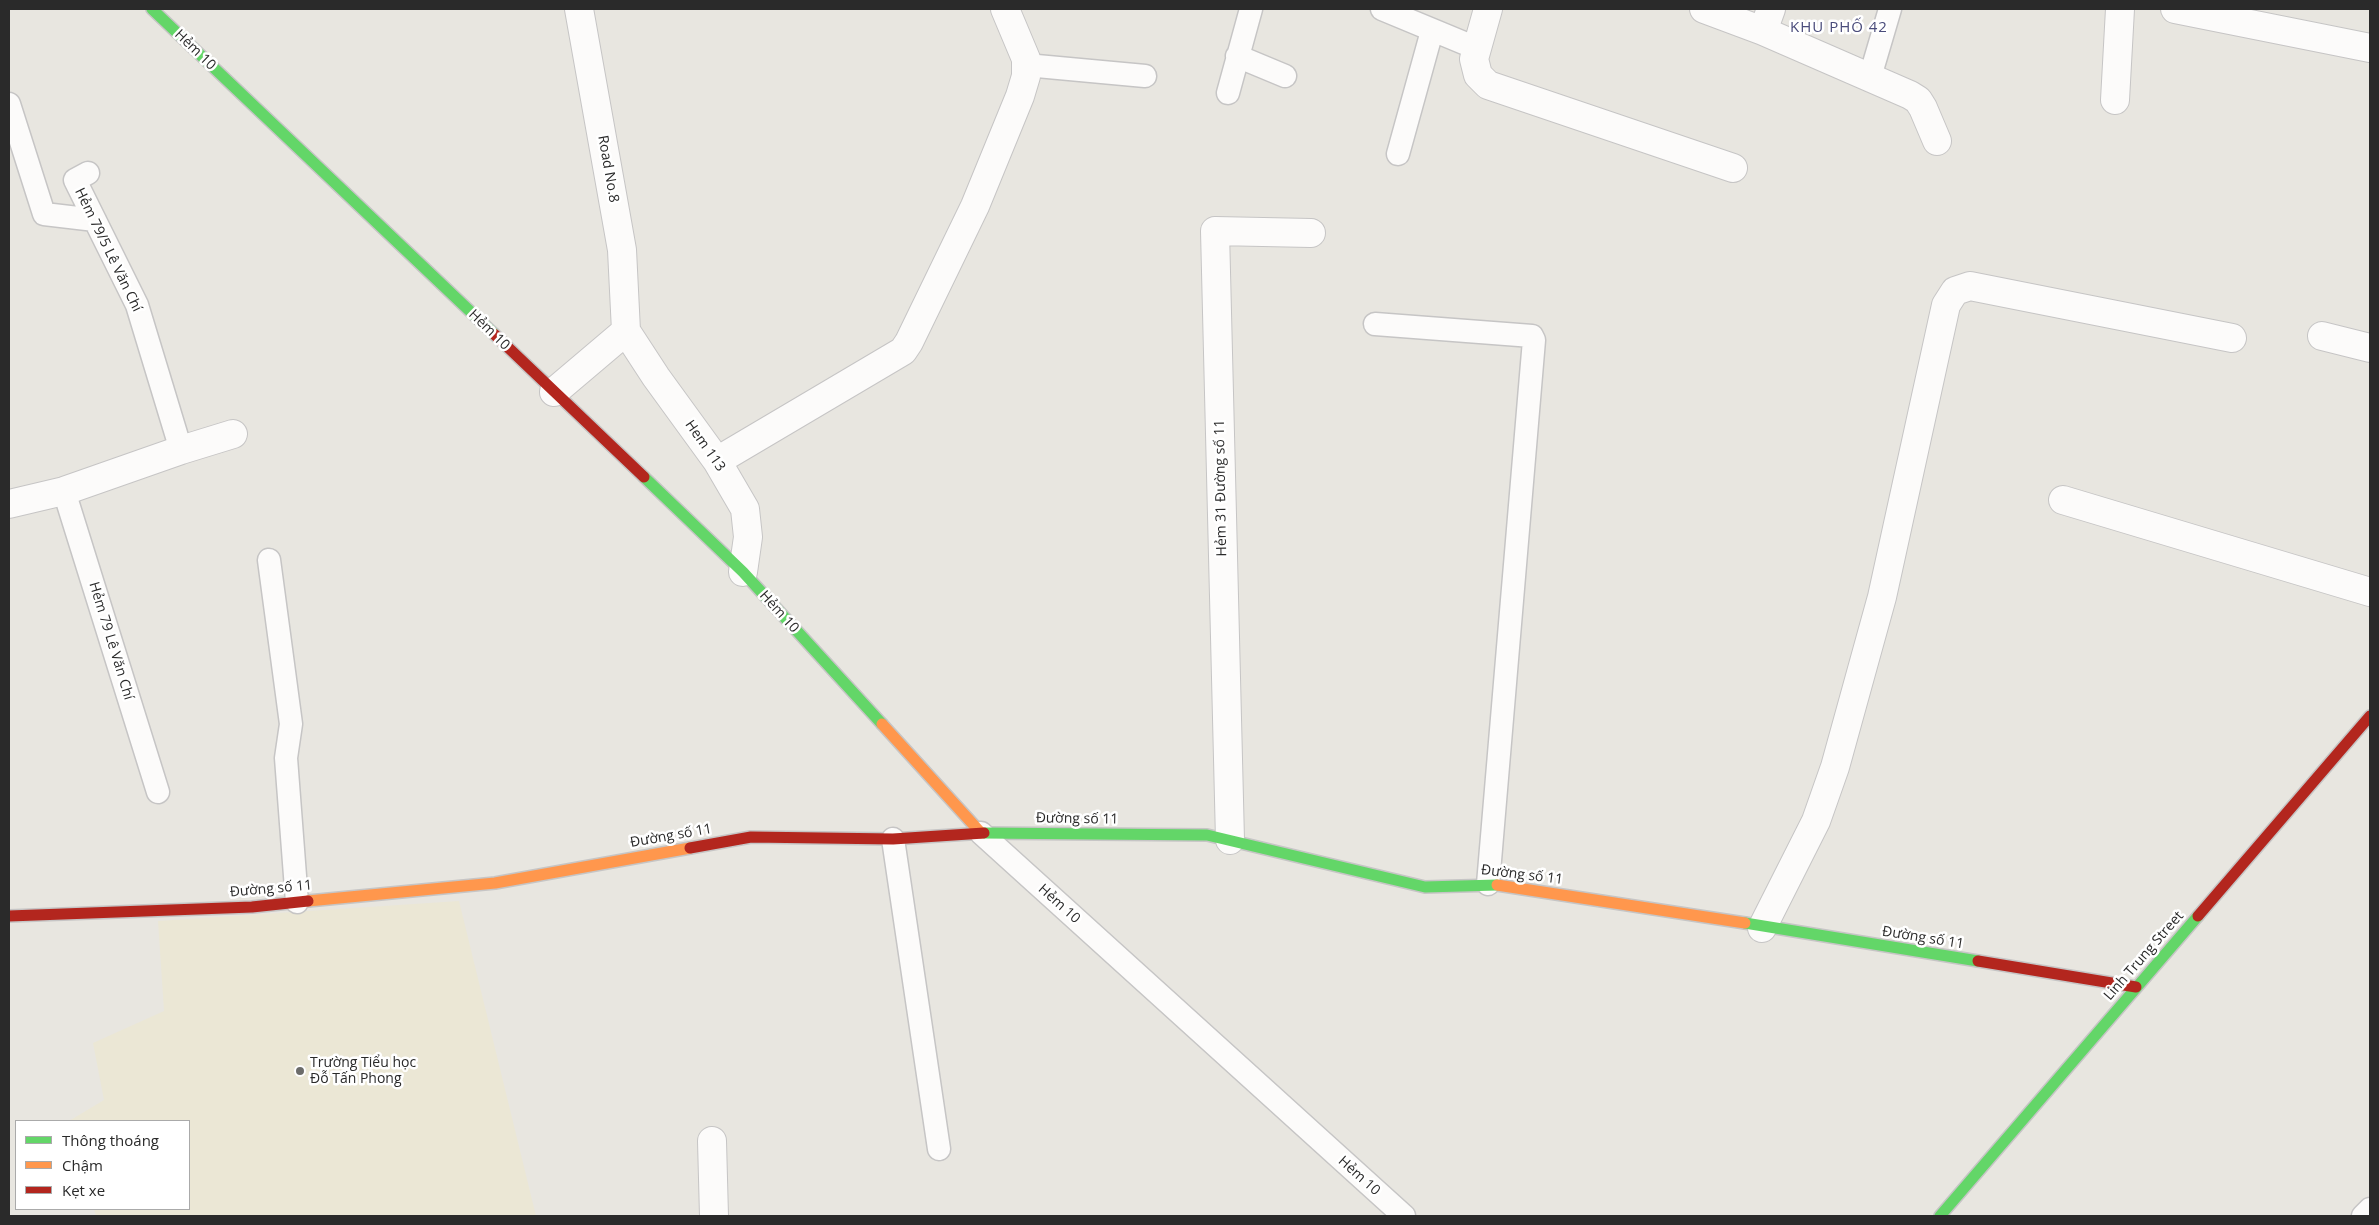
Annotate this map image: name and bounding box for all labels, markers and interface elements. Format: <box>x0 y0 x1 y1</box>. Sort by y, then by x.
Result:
district label: KHU PHỐ 42 <box>1789 19 1889 37</box>
street label: Hẻm 10 <box>171 26 219 74</box>
street label: Road No.8 <box>594 134 622 204</box>
street label: Hẻm 79/5 Lê Văn Chí <box>71 185 145 315</box>
street label: Hẻm 10 <box>465 306 513 354</box>
street label: Hem 113 <box>681 417 729 475</box>
street label: Hẻm 31 Đường số 11 <box>1211 419 1231 557</box>
street label: Hẻm 79 Lê Văn Chí <box>85 580 137 702</box>
street label: Hẻm 10 <box>756 588 802 636</box>
street label: Đường số 11 <box>1036 810 1118 828</box>
street label: Đường số 11 <box>629 821 713 851</box>
street label: Đường số 11 <box>1480 862 1564 888</box>
street label: Đường số 11 <box>229 877 313 901</box>
street label: Hẻm 10 <box>1035 881 1083 927</box>
street label: Linh Trung Street <box>2101 908 2187 1004</box>
street label: Đường số 11 <box>1881 923 1965 953</box>
place label: Trường Tiểu học Đỗ Tấn Phong <box>310 1055 416 1088</box>
marker: Trường Tiểu học Đỗ Tấn Phong <box>294 1065 306 1077</box>
legend <box>15 1120 190 1210</box>
text: Thông thoáng <box>62 1130 159 1150</box>
street label: Hẻm 10 <box>1335 1153 1383 1199</box>
text: Chậm <box>62 1155 103 1175</box>
text: Kẹt xe <box>62 1180 105 1200</box>

